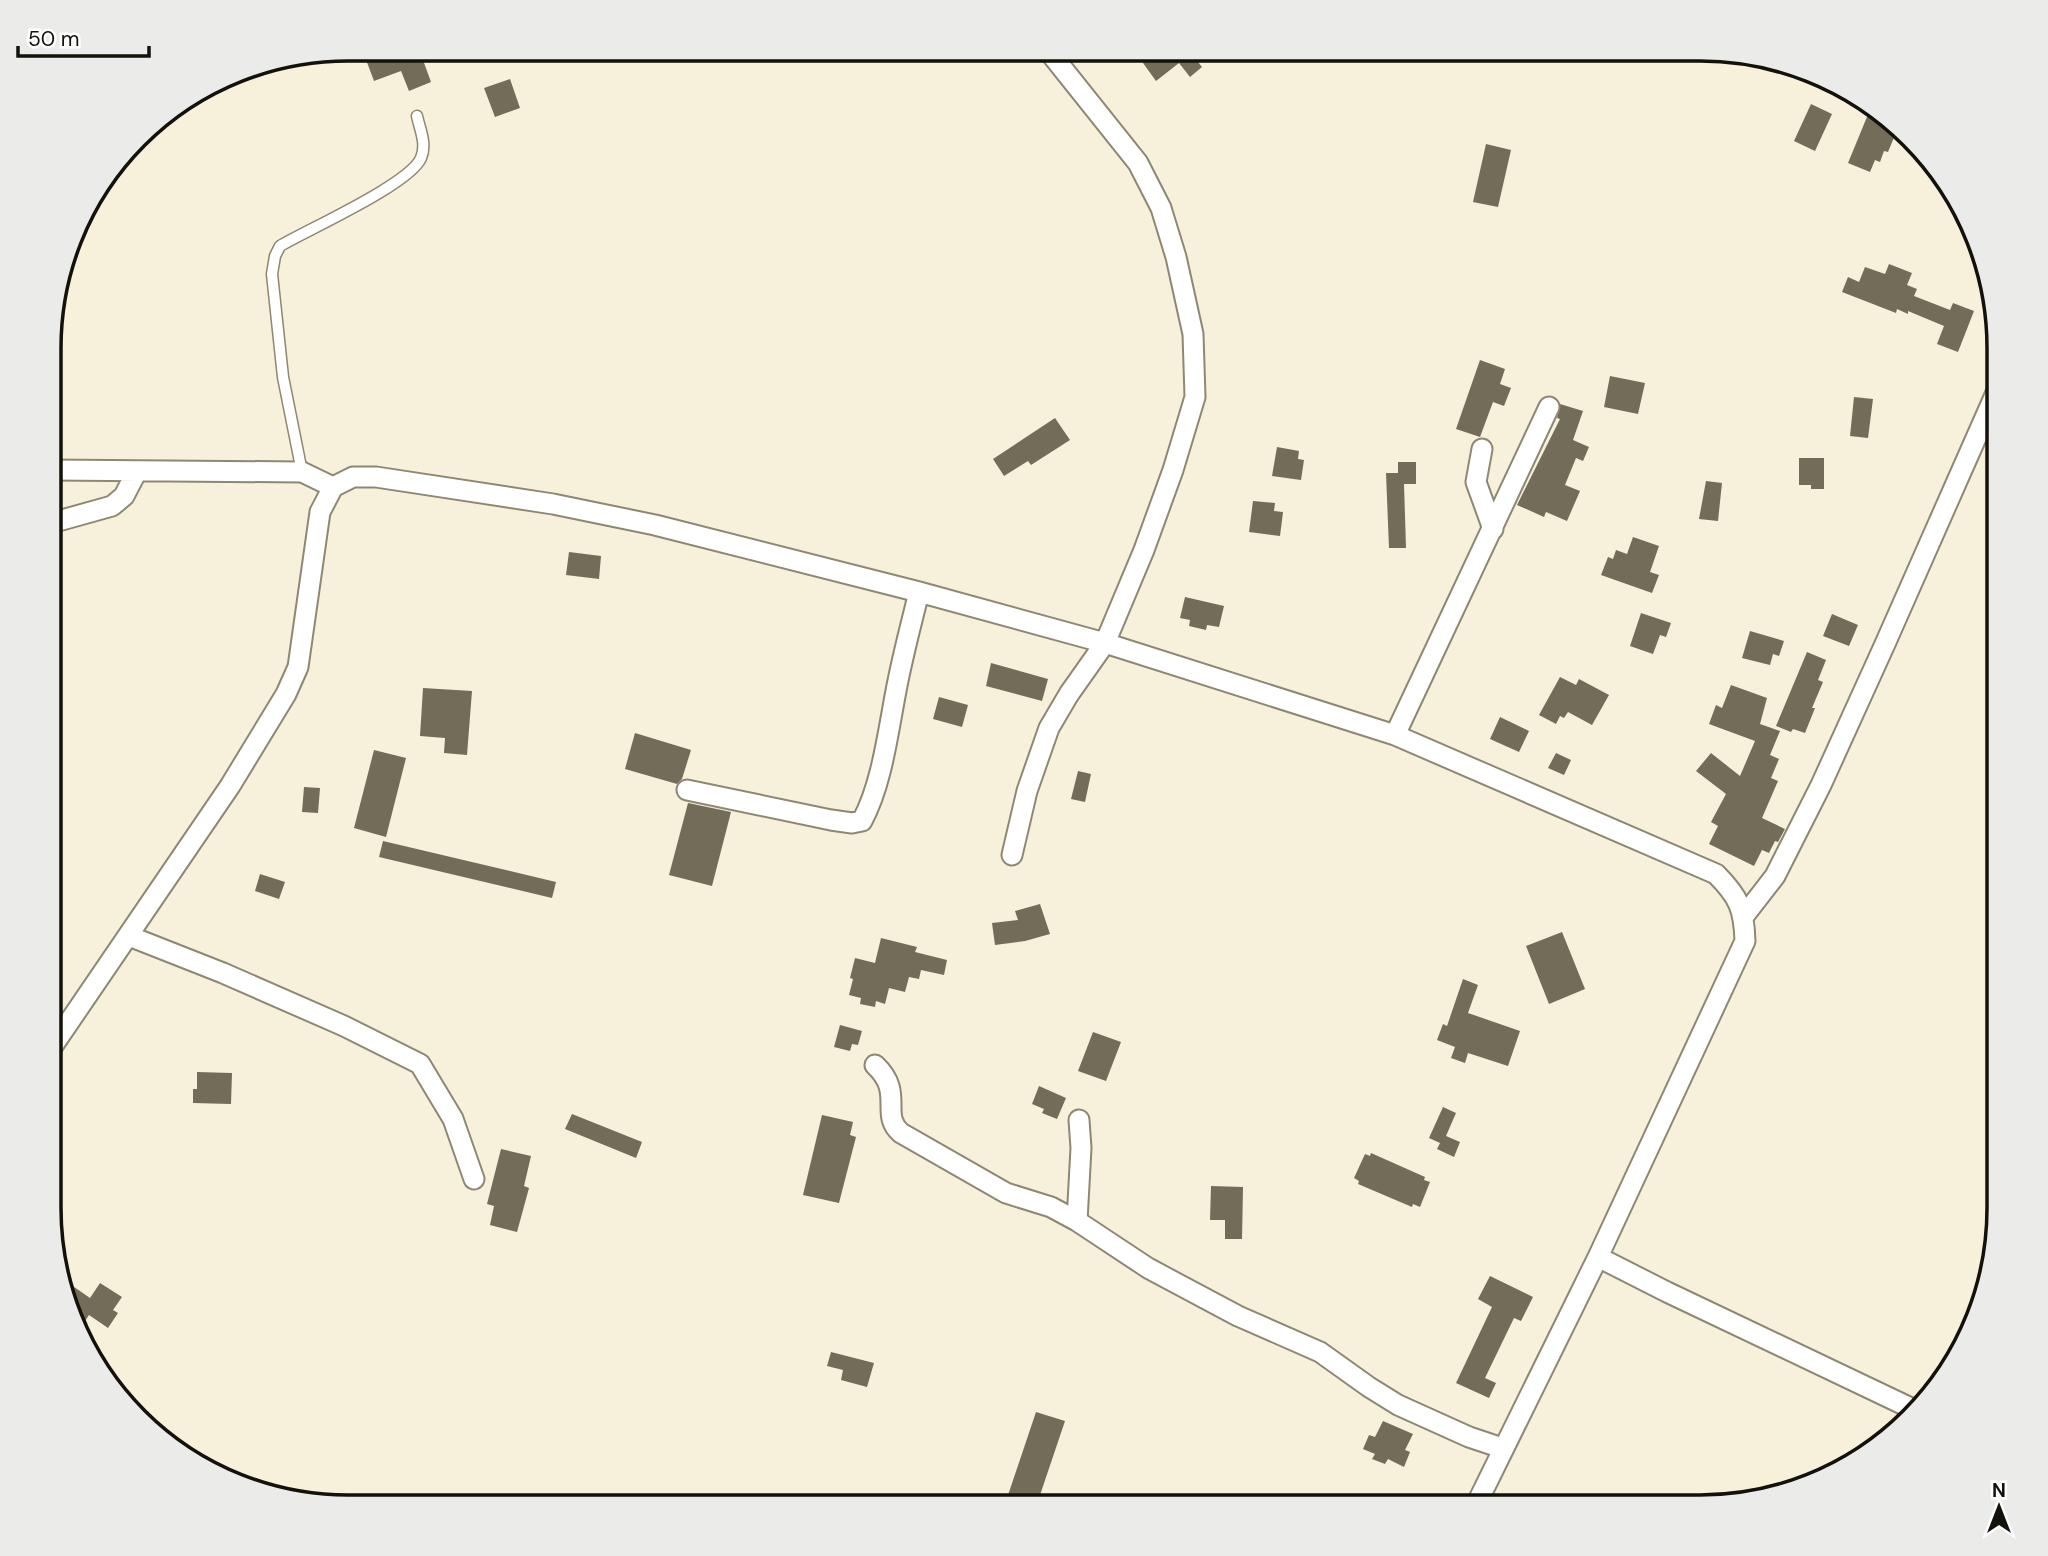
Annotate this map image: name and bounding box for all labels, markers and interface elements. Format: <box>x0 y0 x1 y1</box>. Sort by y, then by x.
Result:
scale bar <box>18 14 149 58</box>
text: 50 m <box>28 25 79 53</box>
north arrow <box>1964 1472 2034 1542</box>
text: N <box>1992 1478 2006 1503</box>

